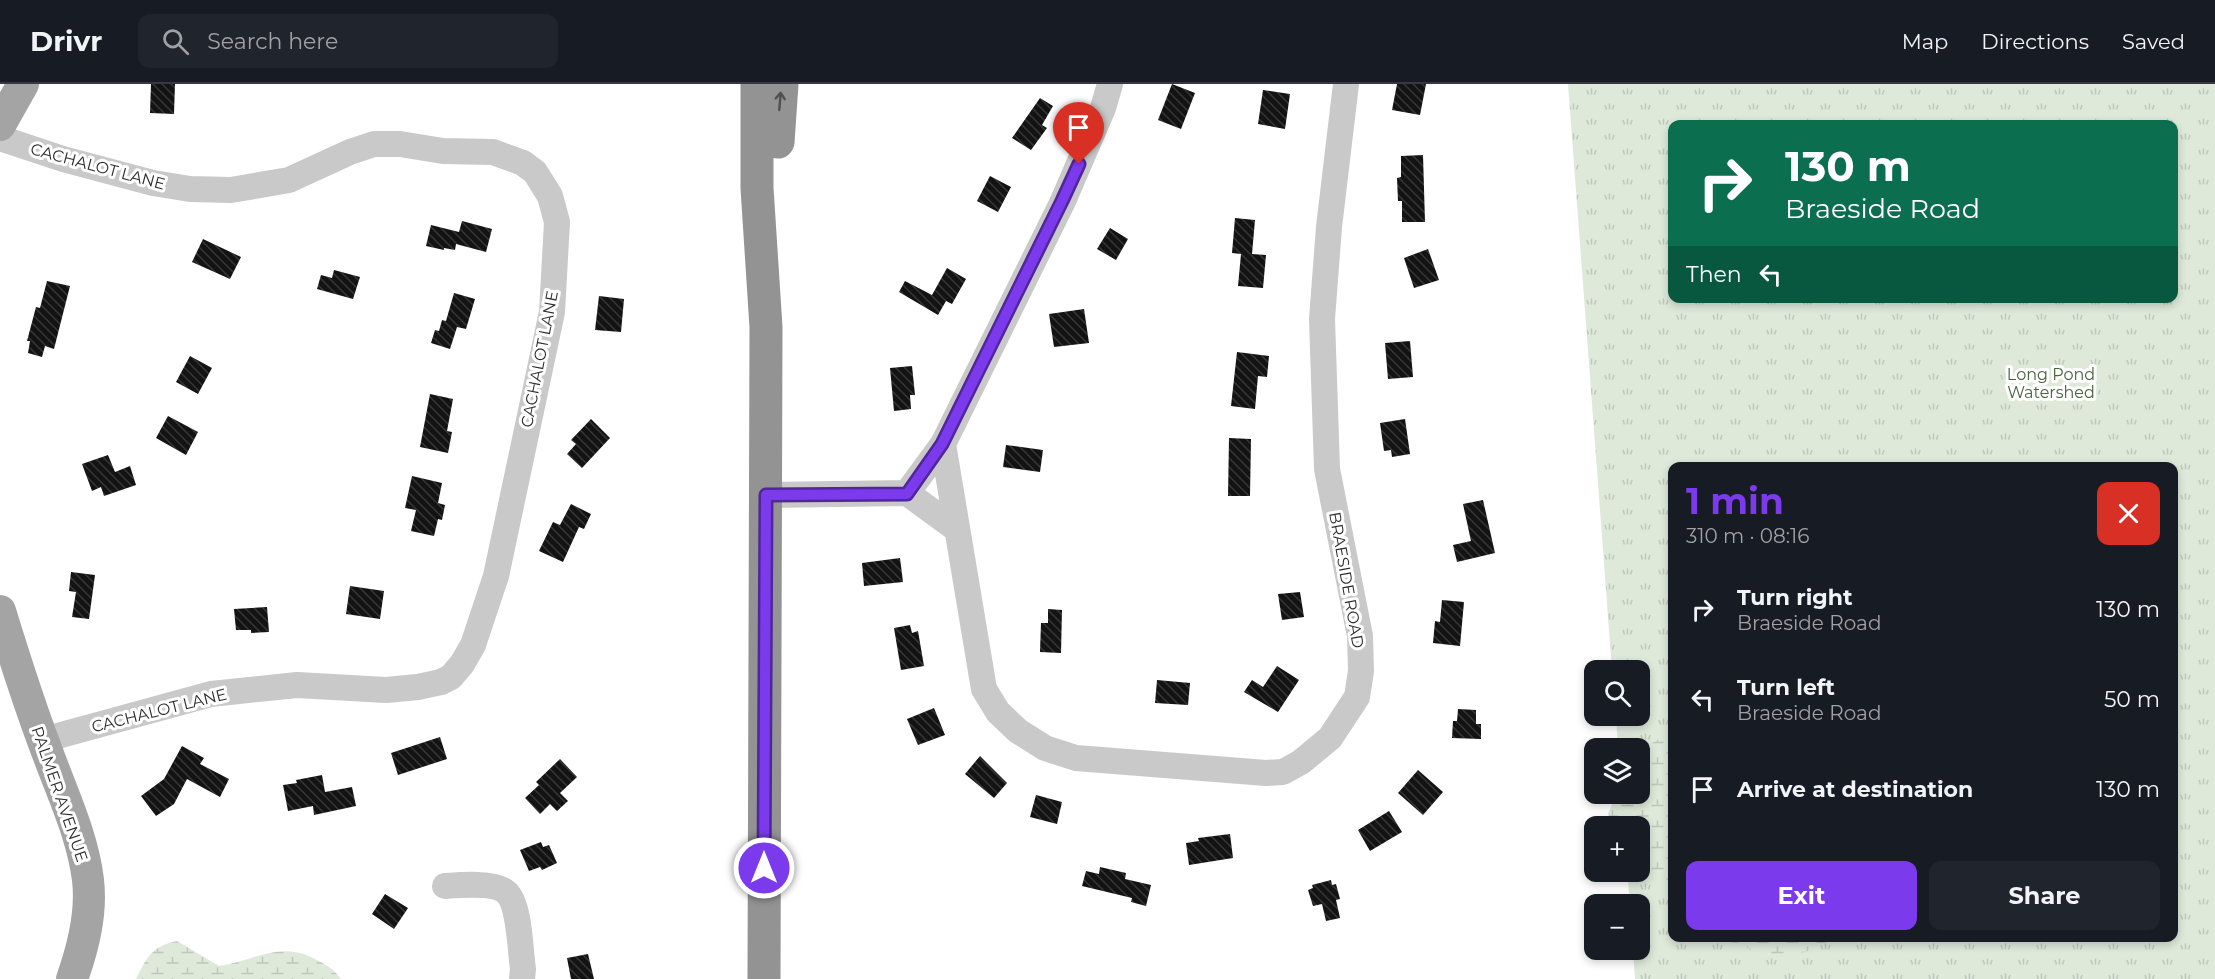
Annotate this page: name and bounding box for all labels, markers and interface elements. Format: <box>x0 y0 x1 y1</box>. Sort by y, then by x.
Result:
search box <box>138 14 558 68</box>
text: Drivr <box>30 24 102 58</box>
icon: search <box>159 25 192 58</box>
text: Search here <box>207 28 338 55</box>
text: Map <box>1902 29 1948 54</box>
text: Directions <box>1981 29 2089 54</box>
text: Saved <box>2122 29 2185 54</box>
one-way arrow <box>775 91 786 111</box>
pin <box>1053 102 1104 164</box>
icon: arrive <box>1062 111 1095 144</box>
street label: CACHALOT LANE <box>28 139 167 194</box>
text: 130 m <box>1785 140 1911 192</box>
icon: right <box>1686 144 1764 222</box>
text: Braeside Road <box>1785 192 1980 225</box>
icon: left <box>1754 258 1787 291</box>
text: Then <box>1686 261 1742 288</box>
street label: CACHALOT LANE <box>517 289 562 429</box>
park label: Long Pond Watershed <box>2007 365 2095 402</box>
text: 1 min <box>1686 479 1784 523</box>
button: close <box>2097 482 2160 545</box>
street label: BRAESIDE ROAD <box>1325 510 1368 650</box>
text: 310 m · 08:16 <box>1686 524 1809 548</box>
text: Turn right <box>1737 584 1852 611</box>
icon: right <box>1686 593 1719 626</box>
text: 130 m <box>2096 596 2160 623</box>
text: Braeside Road <box>1737 611 1881 635</box>
map controls <box>1584 660 1650 960</box>
button: search <box>1584 660 1650 726</box>
text: Turn left <box>1737 674 1835 701</box>
icon: left <box>1686 683 1719 716</box>
street label: CACHALOT LANE <box>90 684 229 736</box>
text: 50 m <box>2104 686 2160 713</box>
text: Braeside Road <box>1737 701 1881 725</box>
street label: PALMER AVENUE <box>27 724 92 865</box>
button: layers <box>1584 738 1650 804</box>
icon: arrive <box>1686 773 1719 806</box>
text: Arrive at destination <box>1737 776 1973 803</box>
text: 130 m <box>2096 776 2160 803</box>
button: + <box>1584 816 1650 882</box>
position arrow <box>732 836 796 900</box>
button: Exit <box>1686 861 1917 930</box>
button: Share <box>1929 861 2160 930</box>
button: − <box>1584 894 1650 960</box>

